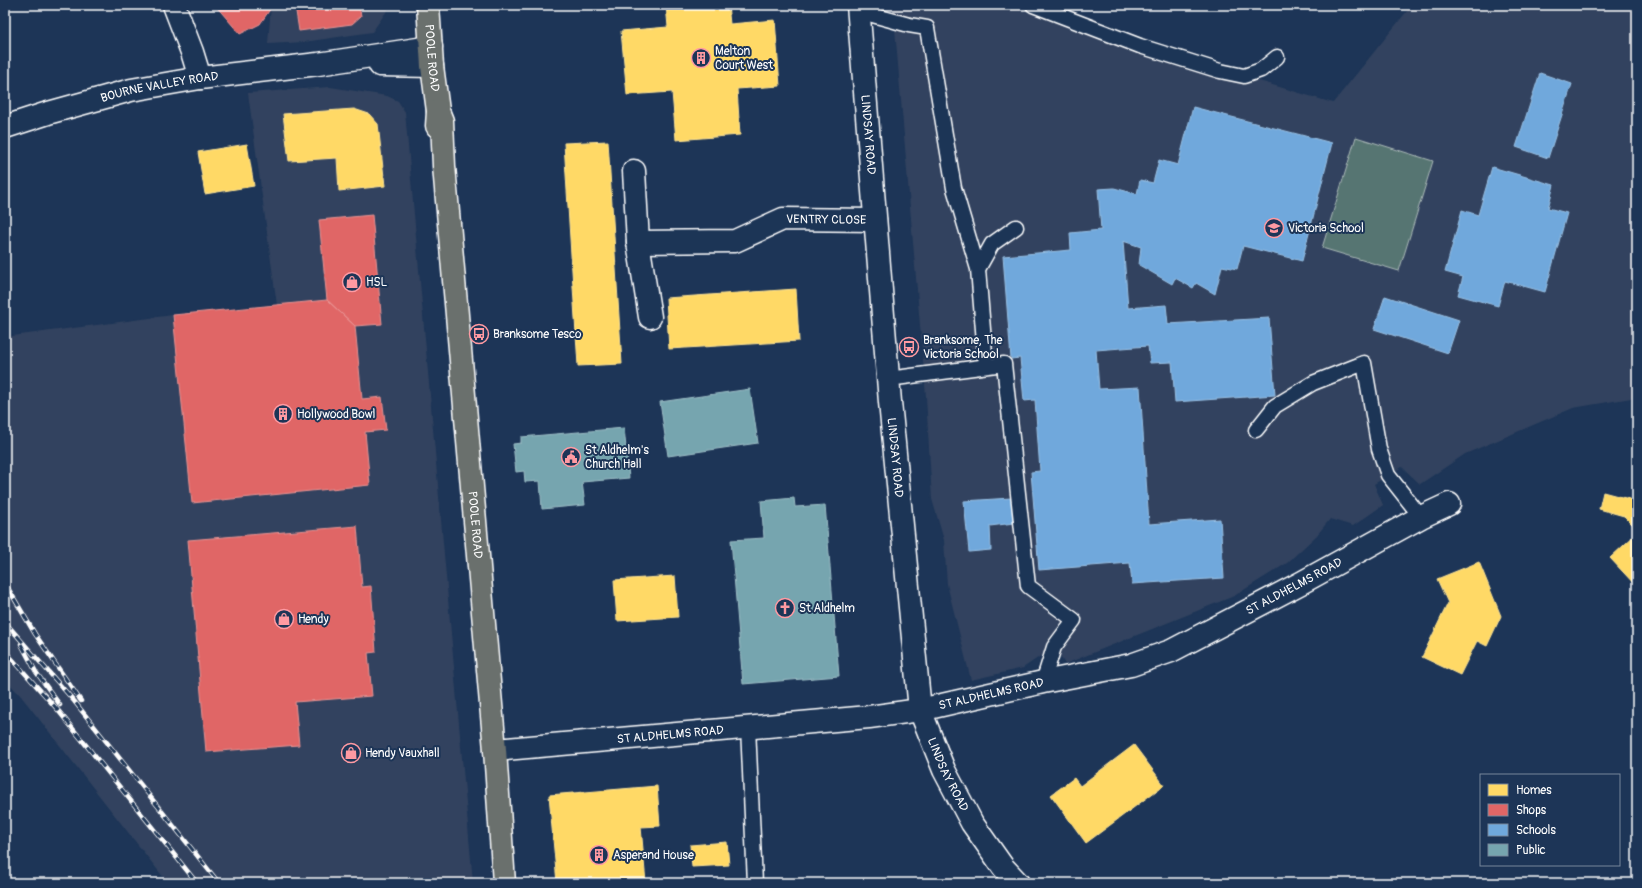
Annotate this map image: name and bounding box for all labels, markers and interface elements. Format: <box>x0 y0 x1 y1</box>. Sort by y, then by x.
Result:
street label: POOLE ROAD <box>421 24 442 93</box>
place label: Melton Court West <box>715 44 773 73</box>
building icon: Melton Court West <box>690 47 712 69</box>
street label: BOURNE VALLEY ROAD <box>99 69 220 106</box>
street label: LINDSAY ROAD <box>857 94 879 176</box>
street label: VENTRY CLOSE <box>786 212 866 228</box>
school or university icon: Victoria School <box>1263 217 1285 239</box>
place label: Victoria School <box>1288 221 1364 236</box>
shop icon: HSL <box>341 271 363 293</box>
place label: HSL <box>366 275 388 290</box>
bus stop icon: Branksome Tesco <box>468 323 490 345</box>
place label: Branksome Tesco <box>493 327 582 342</box>
place label: Branksome, The Victoria School <box>923 333 1002 362</box>
bus stop icon: Branksome, The Victoria School <box>898 336 920 358</box>
building icon: Hollywood Bowl <box>272 403 294 425</box>
place label: Hollywood Bowl <box>297 407 376 422</box>
street label: LINDSAY ROAD <box>884 417 906 499</box>
place label: St Aldhelm's Church Hall <box>585 443 649 472</box>
public building icon: St Aldhelm's Church Hall <box>560 446 582 468</box>
street label: POOLE ROAD <box>464 491 485 560</box>
street label: ST ALDHELMS ROAD <box>1243 555 1345 619</box>
church icon: St Aldhelm <box>774 597 796 619</box>
place label: St Aldhelm <box>799 601 855 616</box>
shop icon: Hendy <box>273 608 295 630</box>
place label: Hendy <box>298 612 329 627</box>
street label: ST ALDHELMS ROAD <box>937 675 1046 713</box>
street label: ST ALDHELMS ROAD <box>616 723 725 747</box>
street label: LINDSAY ROAD <box>924 735 972 815</box>
shop icon: Hendy Vauxhall <box>340 742 362 764</box>
place label: Hendy Vauxhall <box>365 746 440 761</box>
legend <box>1480 774 1620 866</box>
text: Homes <box>1516 783 1552 798</box>
text: Shops <box>1516 803 1547 818</box>
text: Schools <box>1516 823 1556 838</box>
text: Public <box>1516 843 1546 858</box>
building icon: Asperand House <box>588 844 610 866</box>
place label: Asperand House <box>613 848 694 863</box>

